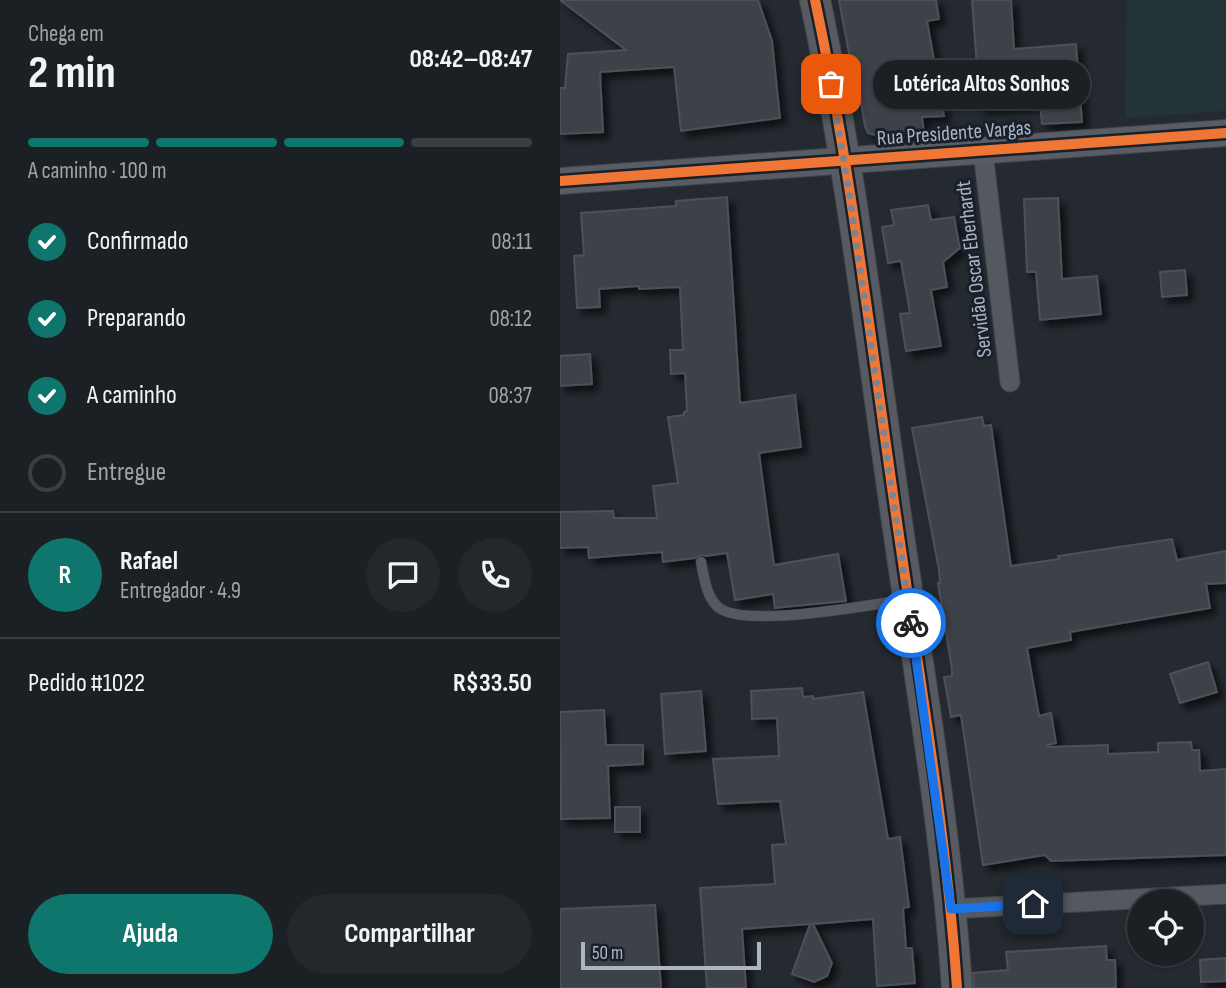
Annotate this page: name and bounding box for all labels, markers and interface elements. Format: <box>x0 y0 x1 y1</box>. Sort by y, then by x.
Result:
text: Chega em <box>28 20 104 48</box>
text: 08:42–08:47 <box>409 44 532 75</box>
text: 2 min <box>28 46 116 101</box>
pin <box>801 54 861 114</box>
callout: Lotérica Altos Sonhos <box>873 60 1090 108</box>
icon: bag <box>812 65 850 103</box>
text: Lotérica Altos Sonhos <box>893 70 1070 98</box>
street label: Rua Presidente Vargas <box>876 115 1032 151</box>
text: A caminho · 100 m <box>28 157 166 185</box>
street label: Servidão Oscar Eberhardt <box>951 179 997 359</box>
icon: check <box>28 223 66 261</box>
text: Confirmado <box>87 226 188 257</box>
text: 08:11 <box>491 228 532 256</box>
icon: check <box>28 300 66 338</box>
text: Preparando <box>87 303 186 334</box>
text: 08:12 <box>490 305 532 333</box>
icon: check <box>28 377 66 415</box>
text: A caminho <box>87 380 177 411</box>
text: 08:37 <box>488 382 532 410</box>
text: Entregue <box>87 457 166 488</box>
button: chat <box>366 538 440 612</box>
button: phone <box>458 538 532 612</box>
text: Rafael <box>120 546 178 577</box>
text: R <box>59 560 71 591</box>
text: Entregador · 4.9 <box>120 577 241 605</box>
courier <box>876 588 946 658</box>
icon: bike <box>892 604 930 642</box>
text: Pedido #1022 <box>28 668 145 699</box>
text: R$33.50 <box>453 668 532 699</box>
pin <box>1003 874 1063 934</box>
icon: home <box>1014 885 1052 923</box>
map controls <box>1127 889 1204 966</box>
button: locate <box>1127 889 1204 966</box>
button: Ajuda <box>28 894 273 974</box>
button: Compartilhar <box>287 894 532 974</box>
scale bar <box>581 939 761 971</box>
text: 50 m <box>592 942 623 965</box>

